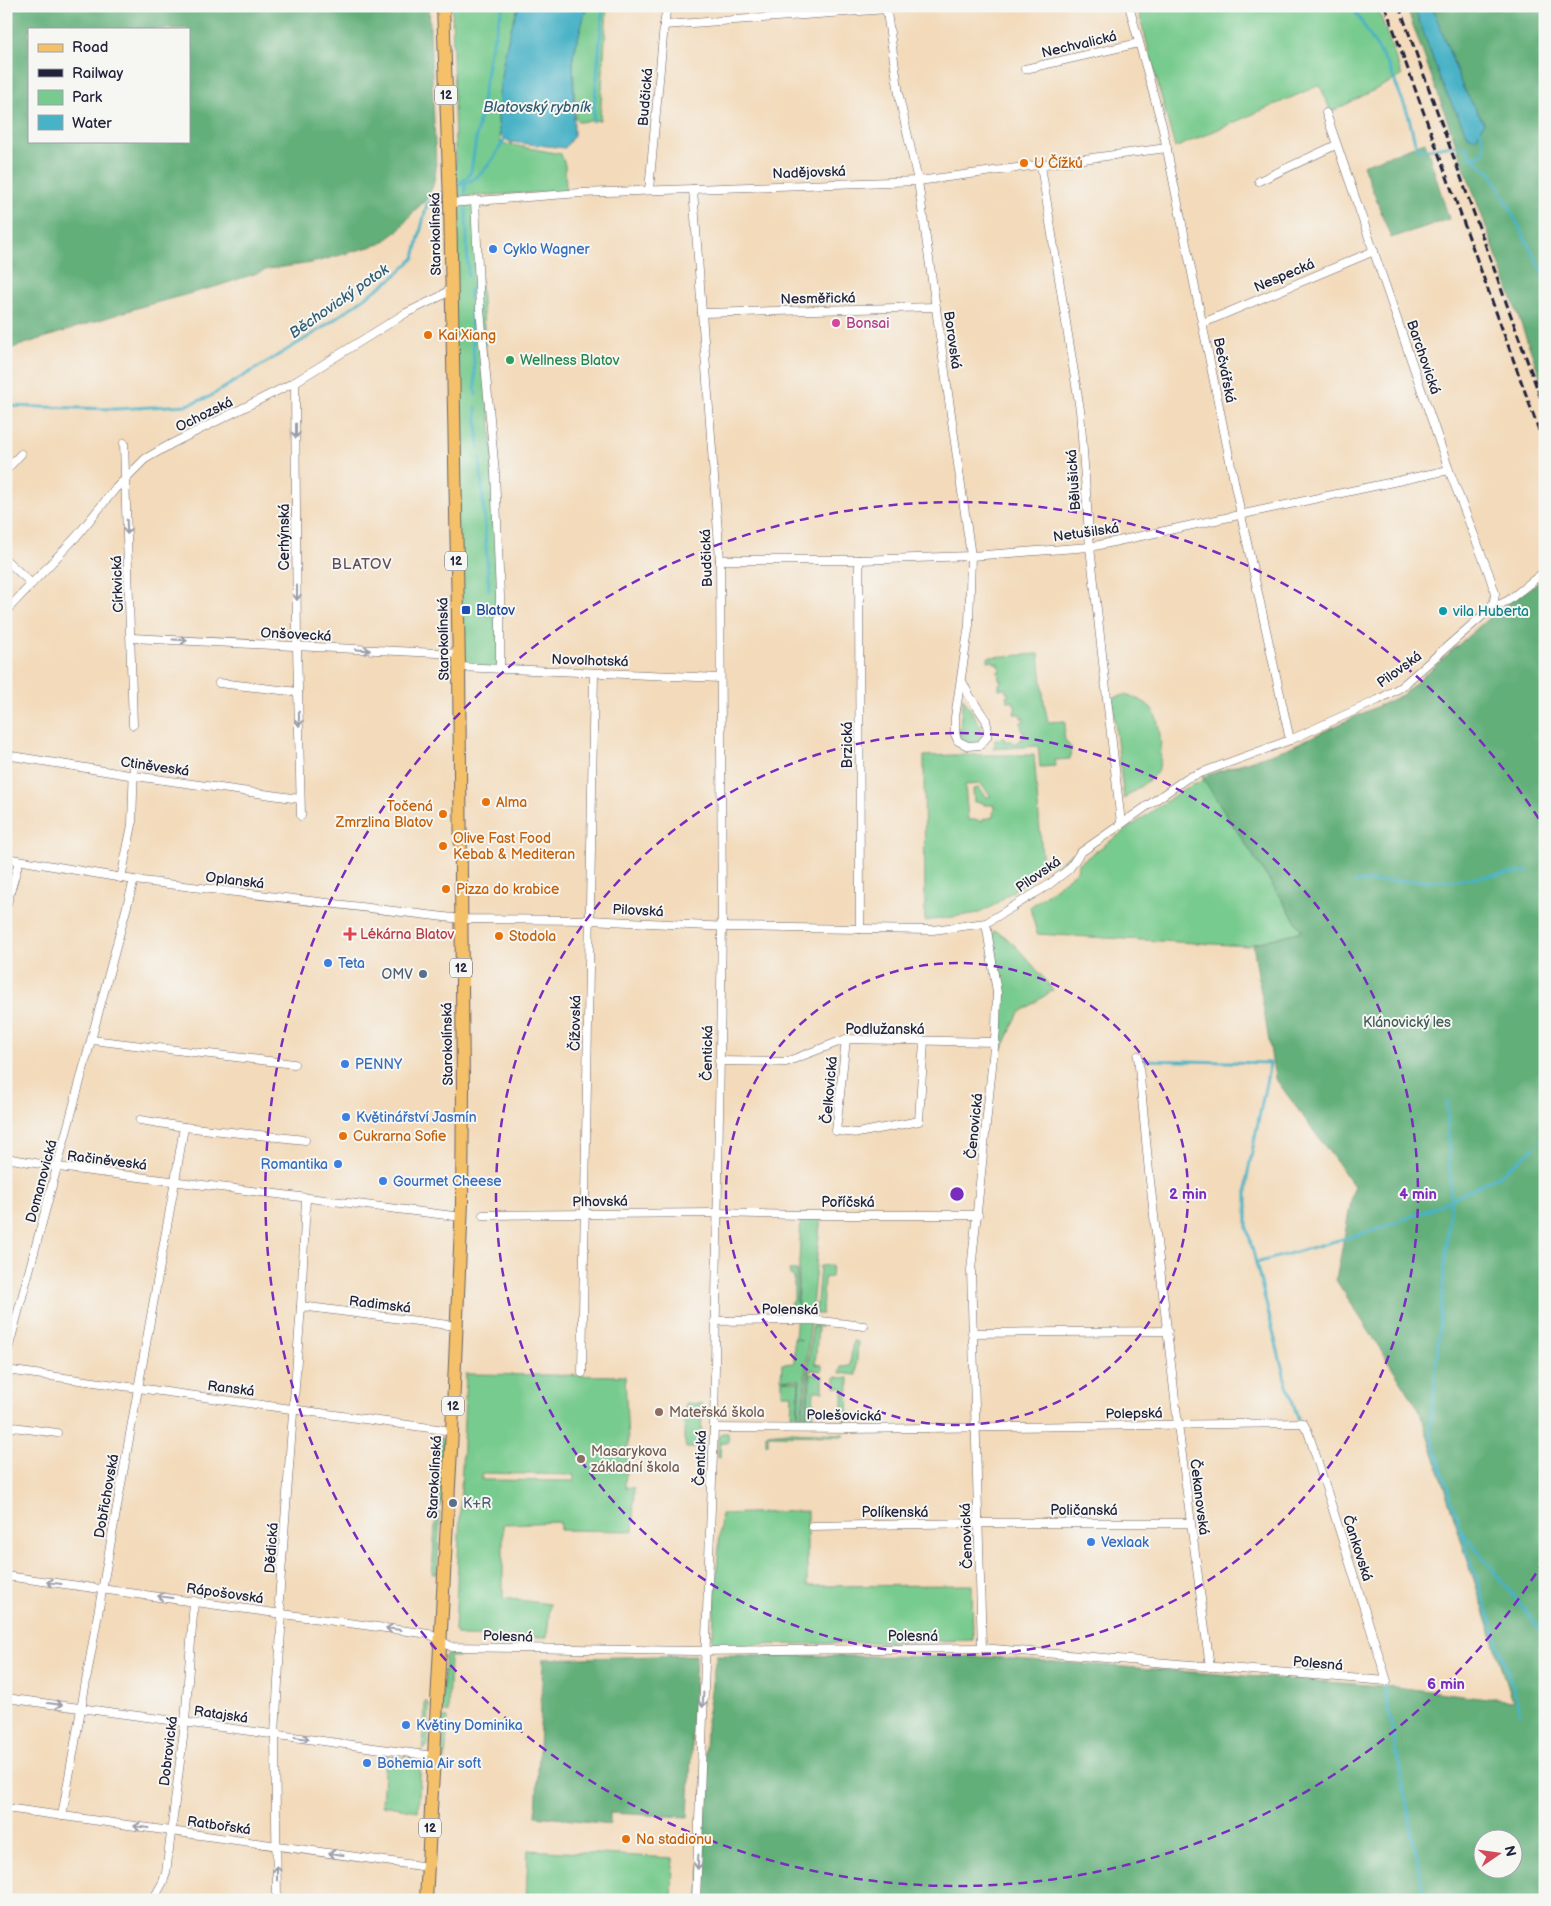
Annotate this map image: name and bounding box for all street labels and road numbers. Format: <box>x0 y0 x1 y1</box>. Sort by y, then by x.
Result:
street label: Nechvalická <box>1040 28 1119 61</box>
street label: Budčická <box>634 67 657 127</box>
road number: 12 <box>435 86 457 104</box>
street label: Nadějovská <box>772 163 846 182</box>
street label: Starokolínská <box>426 192 445 276</box>
street label: Nespecká <box>1251 255 1317 296</box>
street label: Nesměřická <box>780 289 856 308</box>
street label: Borovská <box>940 310 965 370</box>
street label: Barchovická <box>1403 318 1444 397</box>
street label: Bečvářská <box>1210 336 1239 404</box>
street label: Ochozská <box>173 393 236 436</box>
street label: Bělušická <box>1063 449 1084 511</box>
street label: Cerhýnská <box>276 504 293 570</box>
street label: Netušilská <box>1052 519 1120 546</box>
street label: Budčická <box>697 529 716 587</box>
road number: 12 <box>445 552 467 570</box>
street label: Církvická <box>108 555 127 613</box>
street label: Starokolínská <box>434 597 453 681</box>
street label: Onšovecká <box>260 624 332 645</box>
street label: Pilovská <box>1374 647 1425 691</box>
street label: Novolhotská <box>551 651 629 670</box>
street label: Brzická <box>839 722 856 768</box>
street label: Ctiněveská <box>119 753 191 780</box>
street label: Pilovská <box>1012 853 1064 896</box>
street label: Oplanská <box>205 868 265 893</box>
street label: Pilovská <box>612 901 664 920</box>
road number: 12 <box>450 958 472 978</box>
street label: Čížovská <box>566 995 584 1051</box>
street label: Starokolínská <box>438 1002 457 1086</box>
street label: Podlužanská <box>845 1021 925 1038</box>
street label: Čentická <box>698 1025 716 1081</box>
street label: Čelkovická <box>817 1055 841 1125</box>
street label: Čenovická <box>962 1092 986 1160</box>
street label: Domanovická <box>22 1138 61 1224</box>
street label: Račiněveská <box>66 1147 148 1174</box>
street label: Plhovská <box>572 1193 628 1210</box>
street label: Poříčská <box>821 1194 875 1211</box>
street label: Radimská <box>348 1292 412 1317</box>
street label: Polenská <box>761 1301 819 1318</box>
street label: Ranská <box>206 1377 255 1400</box>
road number: 12 <box>442 1396 464 1415</box>
street label: Polepská <box>1105 1405 1163 1422</box>
street label: Polešovická <box>806 1406 882 1425</box>
street label: Čentická <box>690 1430 710 1486</box>
street label: Starokolínská <box>424 1435 445 1519</box>
street label: Dobřichovská <box>91 1453 122 1540</box>
street label: Čekanovská <box>1186 1458 1214 1536</box>
street label: Poličanská <box>1050 1502 1118 1519</box>
street label: Čenovická <box>956 1503 976 1569</box>
street label: Políkenská <box>862 1504 929 1521</box>
street label: Čankovská <box>1339 1513 1377 1583</box>
street label: Dědická <box>261 1522 282 1574</box>
street label: Rápošovská <box>185 1580 265 1607</box>
street label: Polesná <box>483 1627 533 1646</box>
street label: Polesná <box>888 1628 938 1645</box>
street label: Polesná <box>1292 1653 1344 1674</box>
street label: Ratajská <box>193 1702 249 1727</box>
street label: Dobrovická <box>156 1715 181 1787</box>
street label: Ratbořská <box>186 1813 252 1838</box>
road number: 12 <box>419 1819 441 1838</box>

